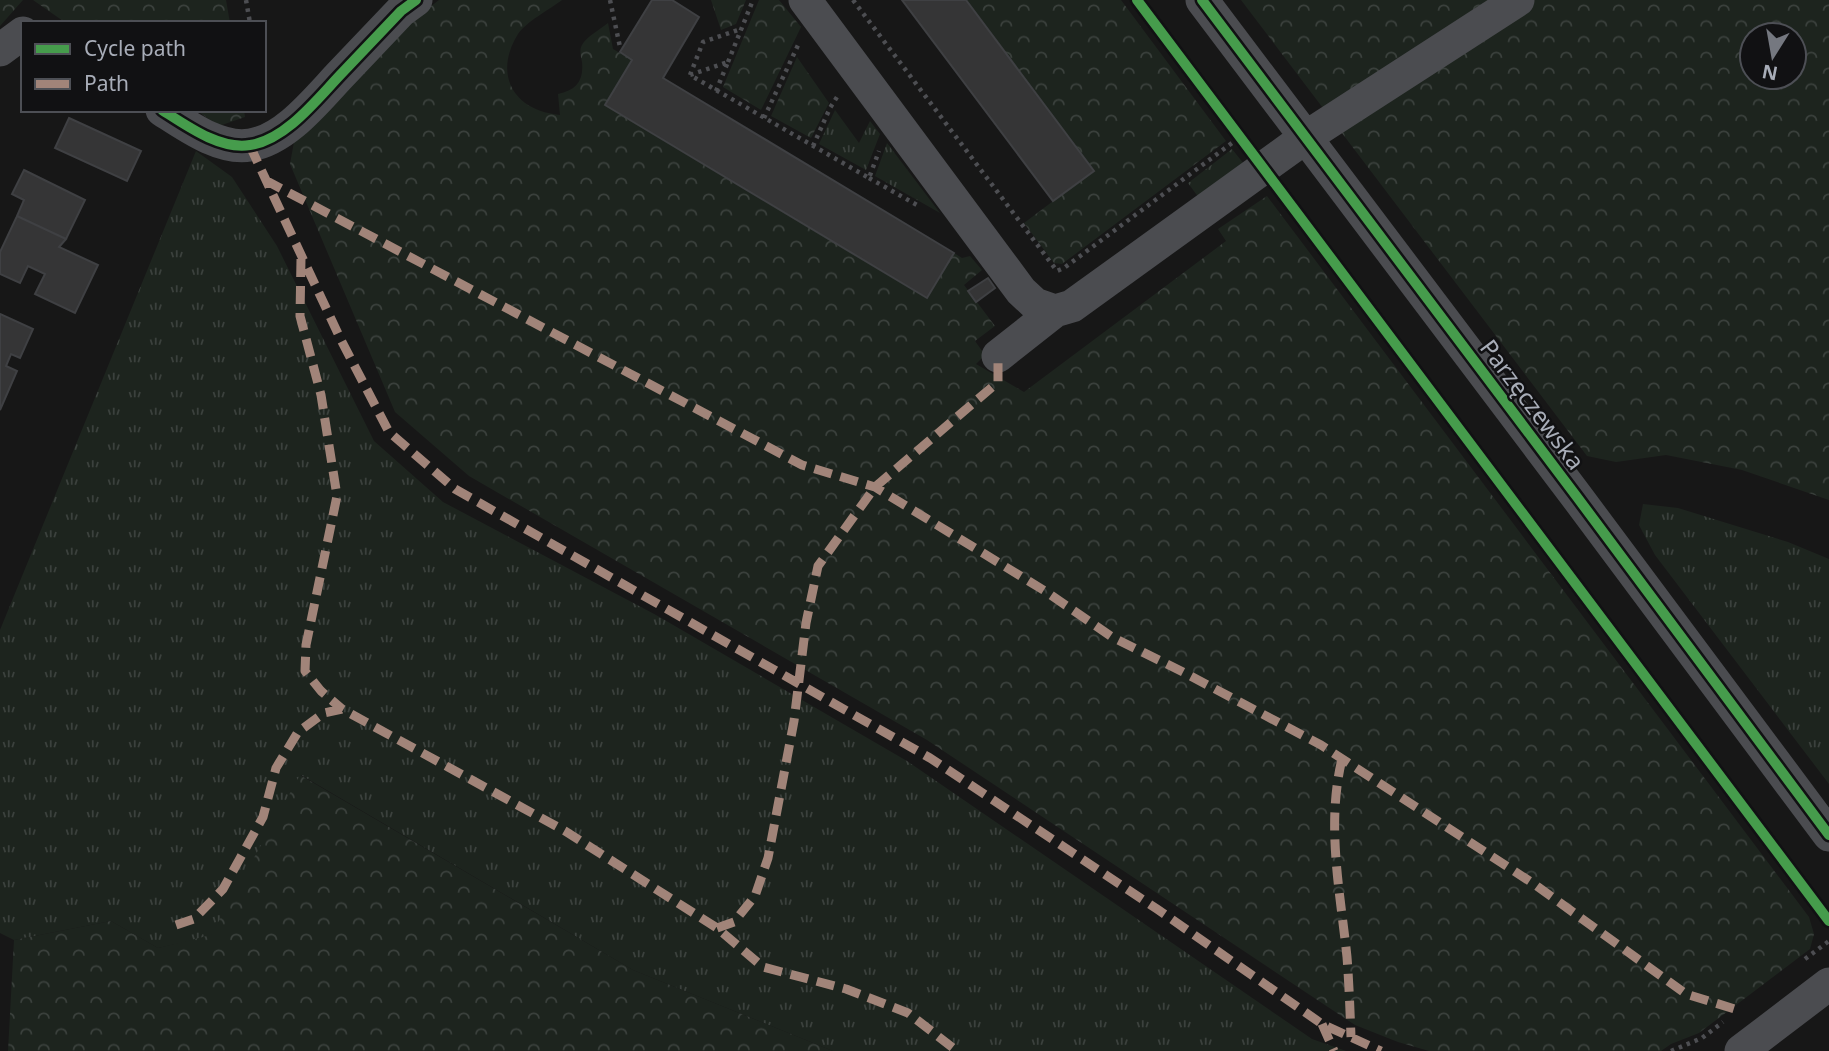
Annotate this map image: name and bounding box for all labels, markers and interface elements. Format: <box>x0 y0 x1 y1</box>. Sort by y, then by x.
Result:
legend <box>21 21 266 112</box>
north arrow <box>1738 21 1808 91</box>
text: Cycle path <box>84 34 186 62</box>
text: N <box>1760 58 1780 87</box>
text: Path <box>84 69 129 97</box>
street label: Parzęczewska <box>1473 332 1593 476</box>

